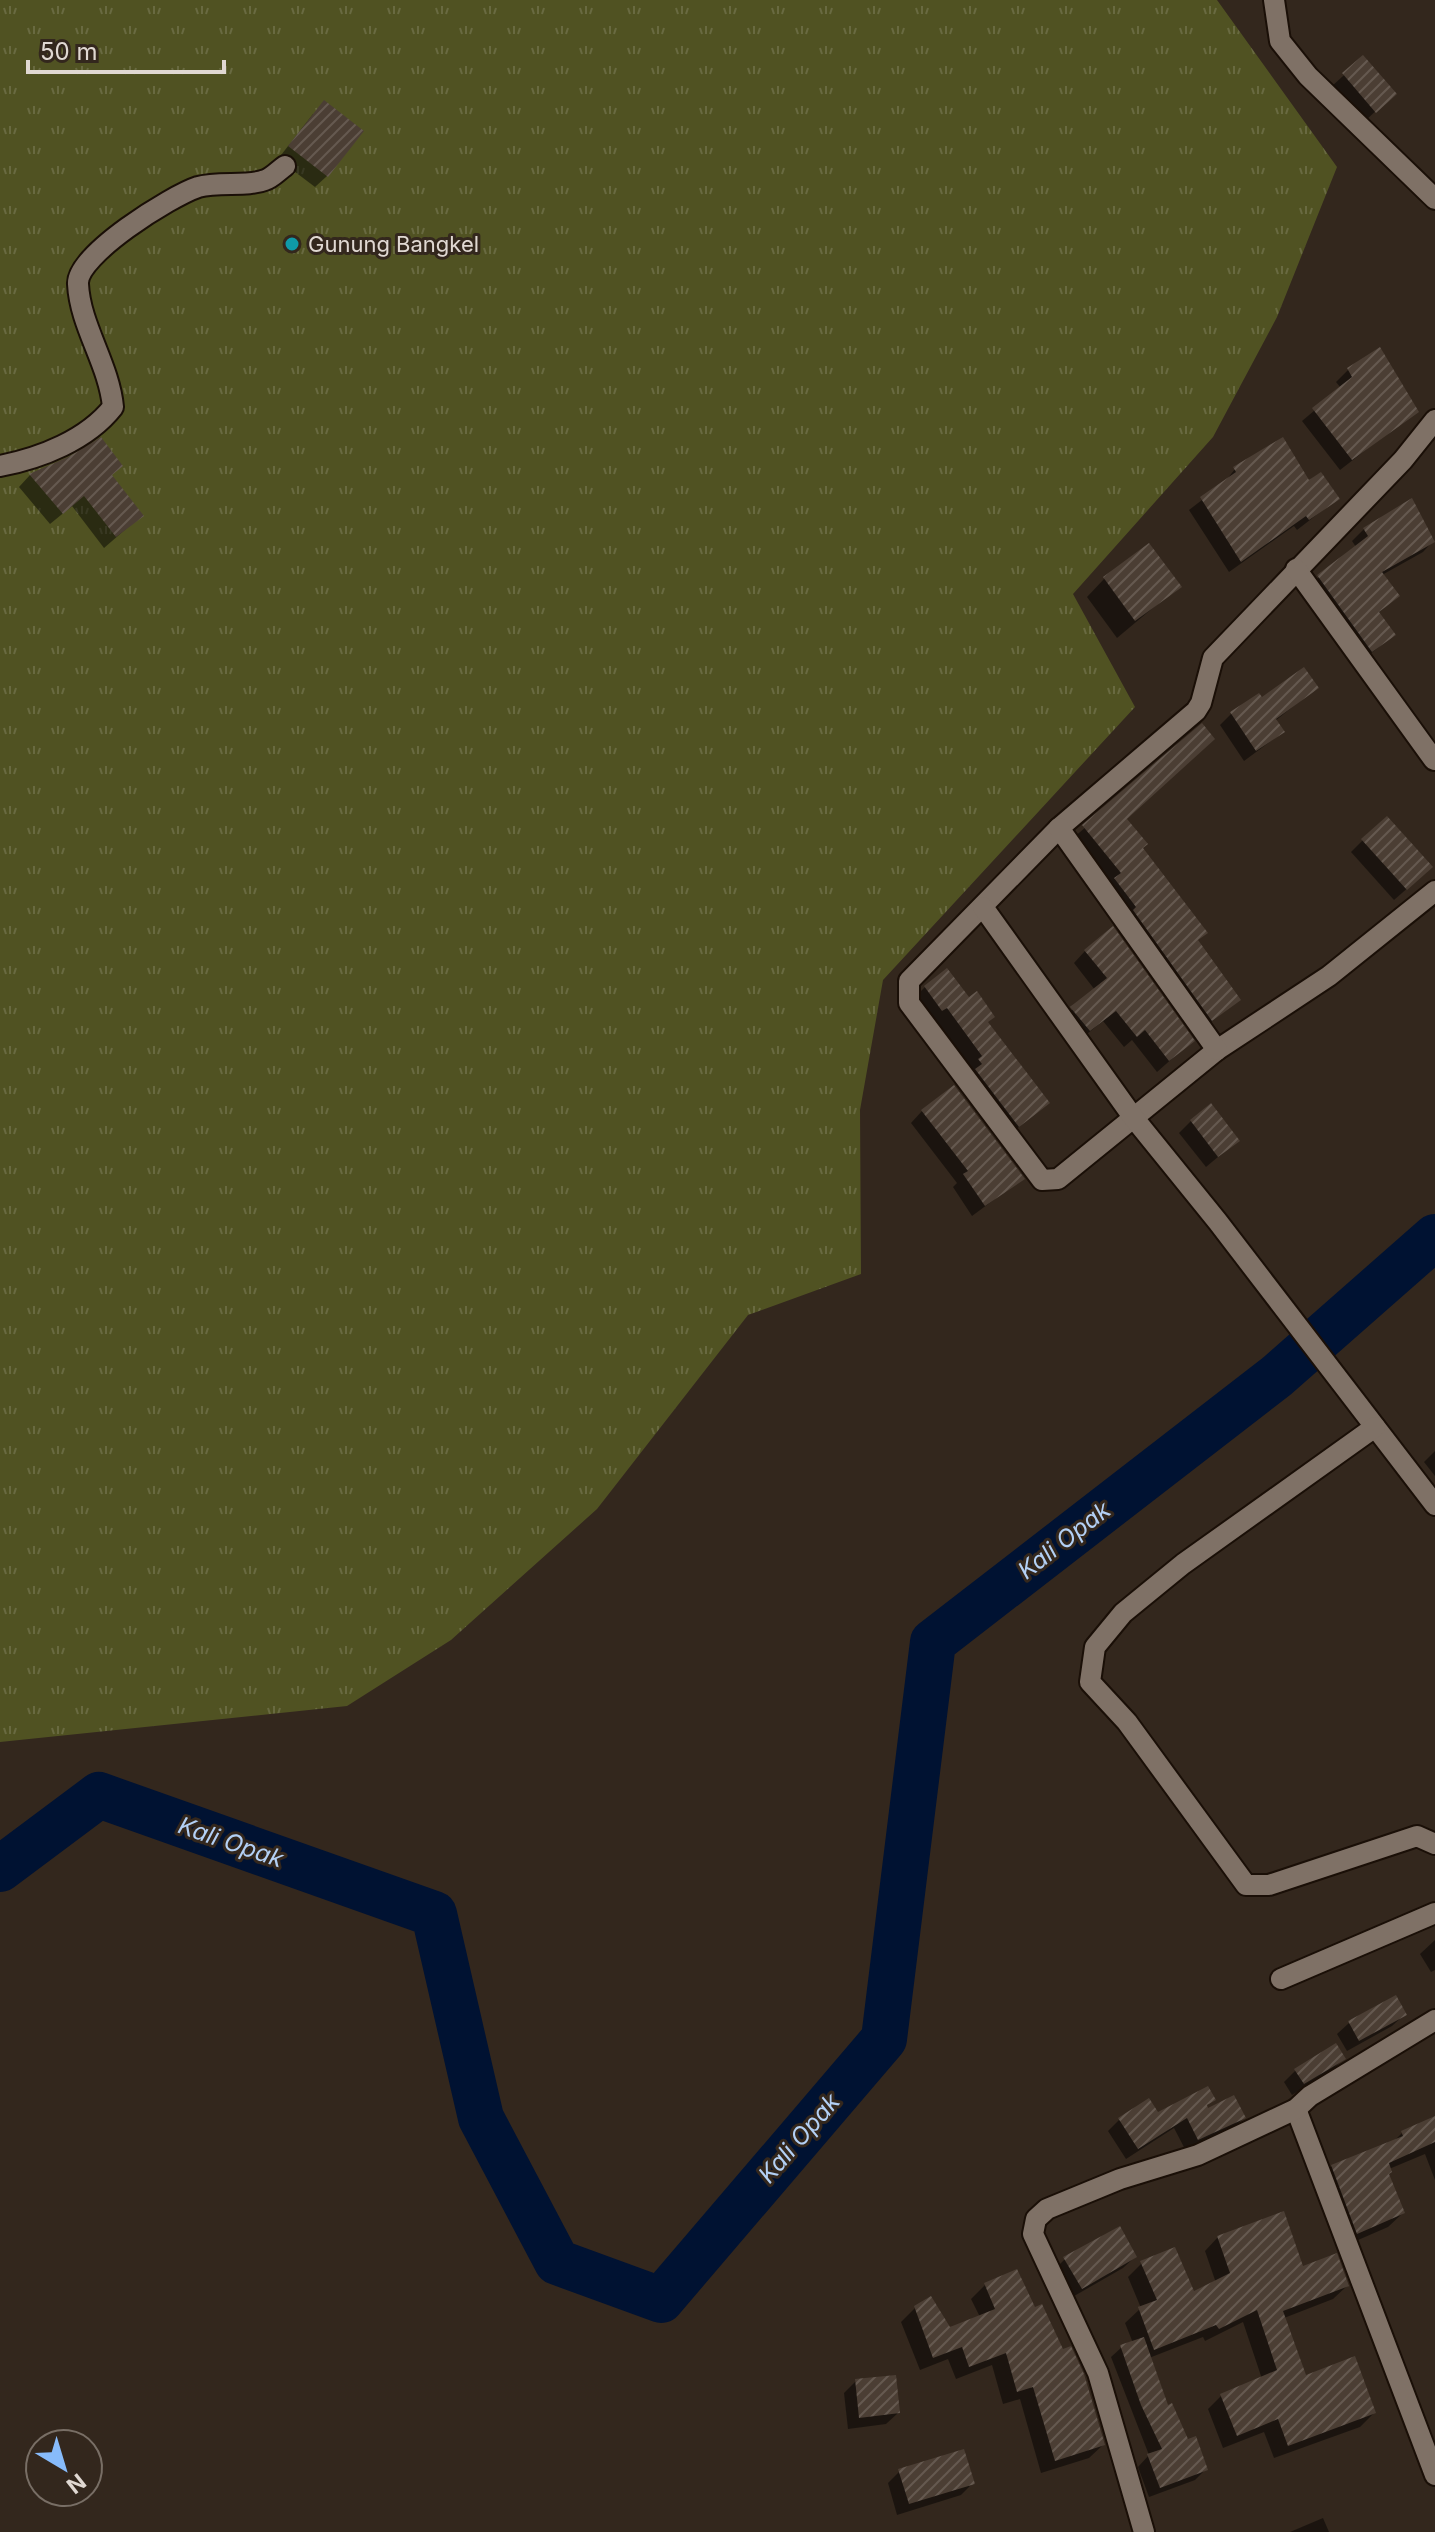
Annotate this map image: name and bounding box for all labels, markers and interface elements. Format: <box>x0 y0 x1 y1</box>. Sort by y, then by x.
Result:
scale bar <box>28 24 224 74</box>
text: 50 m <box>40 37 98 66</box>
place label: Gunung Bangkel <box>308 231 479 257</box>
marker: Gunung Bangkel <box>283 235 301 253</box>
water label: Kali Opak <box>1012 1494 1117 1585</box>
water label: Kali Opak <box>175 1811 288 1874</box>
water label: Kali Opak <box>752 2087 846 2189</box>
north arrow <box>24 2428 104 2508</box>
text: N <box>62 2468 91 2499</box>

